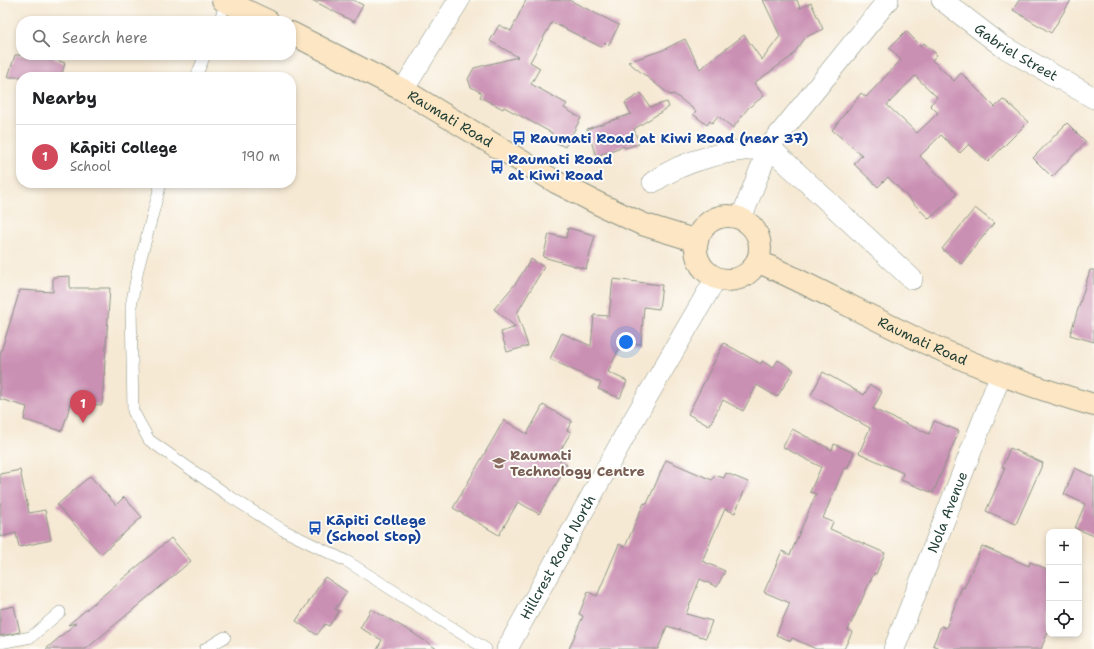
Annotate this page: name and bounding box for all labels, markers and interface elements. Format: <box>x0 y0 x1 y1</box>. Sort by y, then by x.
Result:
search box <box>16 16 296 60</box>
street label: Gabriel Street <box>971 19 1061 85</box>
icon: search <box>30 27 52 49</box>
text: Search here <box>62 28 148 48</box>
street label: Raumati Road <box>405 86 496 151</box>
text: Nearby <box>32 87 97 109</box>
place label: Raumati Road at Kiwi Road (near 37) <box>530 129 808 147</box>
bus stop icon: Raumati Road at Kiwi Road (near 37) <box>511 130 527 146</box>
text: Kāpiti College <box>70 138 177 158</box>
text: 1 <box>42 148 48 165</box>
text: 190 m <box>241 148 280 165</box>
place label: Raumati Road at Kiwi Road <box>508 150 613 184</box>
text: School <box>70 158 111 175</box>
bus stop icon: Raumati Road at Kiwi Road <box>489 159 505 175</box>
street label: Raumati Road <box>875 312 970 369</box>
your location <box>616 332 636 352</box>
pin: 1 <box>70 390 96 423</box>
place label: Raumati Technology Centre <box>510 446 645 480</box>
school or university icon: Raumati Technology Centre <box>491 455 507 471</box>
street label: Nola Avenue <box>923 469 971 555</box>
street label: Hillcrest Road North <box>516 491 599 623</box>
place label: Kāpiti College (School Stop) <box>326 511 426 545</box>
bus stop icon: Kāpiti College (School Stop) <box>307 520 323 536</box>
map controls <box>1046 529 1082 637</box>
button: + <box>1046 529 1082 565</box>
button: − <box>1046 565 1082 601</box>
button: locate <box>1046 601 1082 637</box>

